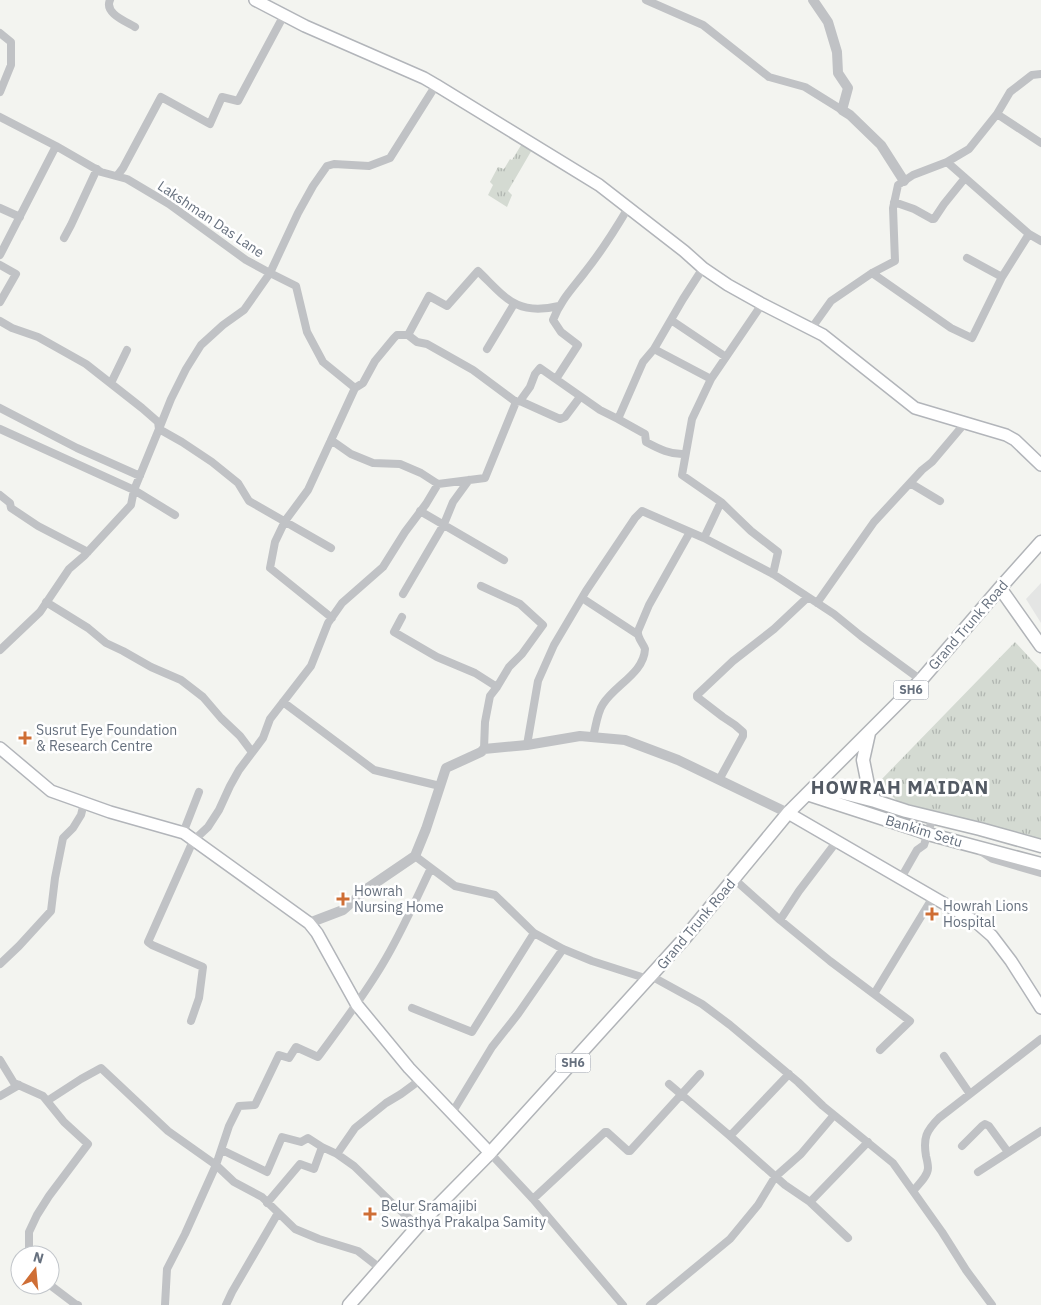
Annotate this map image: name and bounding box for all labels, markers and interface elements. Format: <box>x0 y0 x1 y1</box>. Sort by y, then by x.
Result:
street label: Lakshman Das Lane <box>154 177 268 261</box>
street label: Grand Trunk Road <box>924 576 1012 674</box>
road number: SH6 <box>894 680 928 700</box>
place label: Susrut Eye Foundation & Research Centre <box>36 721 177 755</box>
marker: Susrut Eye Foundation & Research Centre <box>18 731 32 745</box>
district label: HOWRAH MAIDAN <box>811 775 989 799</box>
street label: Bankim Setu <box>883 811 965 851</box>
street label: Grand Trunk Road <box>653 875 739 973</box>
place label: Howrah Nursing Home <box>354 882 444 916</box>
marker: Howrah Nursing Home <box>336 892 350 906</box>
place label: Howrah Lions Hospital <box>943 897 1029 931</box>
marker: Howrah Lions Hospital <box>925 907 939 921</box>
road number: SH6 <box>556 1054 590 1072</box>
place label: Belur Sramajibi Swasthya Prakalpa Samity <box>381 1197 546 1231</box>
marker: Belur Sramajibi Swasthya Prakalpa Samity <box>363 1207 377 1221</box>
north arrow <box>10 1245 60 1295</box>
text: N <box>31 1247 46 1268</box>

